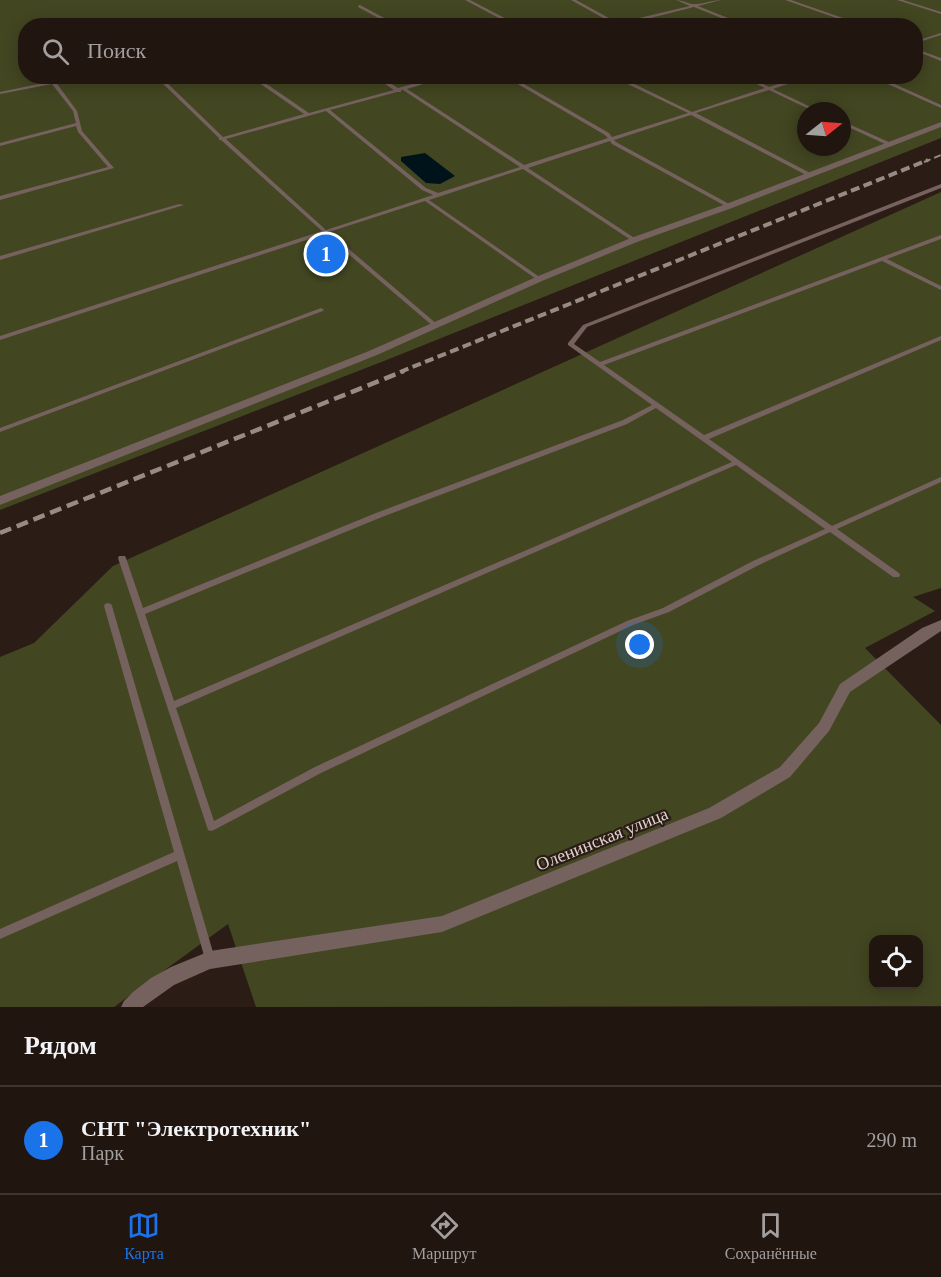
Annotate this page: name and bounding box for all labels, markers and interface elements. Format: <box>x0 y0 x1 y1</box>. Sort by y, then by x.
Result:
search box <box>18 18 923 84</box>
icon: search <box>39 35 72 68</box>
text: Поиск <box>87 38 146 63</box>
north arrow <box>797 102 851 156</box>
pin: 1 <box>306 232 346 276</box>
your location <box>625 630 654 659</box>
street label: Оленинская улица <box>533 803 671 875</box>
map controls <box>869 935 923 989</box>
button: locate <box>869 935 923 989</box>
text: Рядом <box>24 1031 97 1060</box>
text: СНТ "Электротехник" <box>81 1116 311 1141</box>
text: 1 <box>39 1129 49 1151</box>
text: 290 m <box>866 1129 917 1151</box>
text: Парк <box>81 1142 124 1164</box>
tab: Карта <box>124 1209 164 1263</box>
tab: Маршрут <box>412 1209 477 1263</box>
tab: Сохранённые <box>725 1209 817 1263</box>

